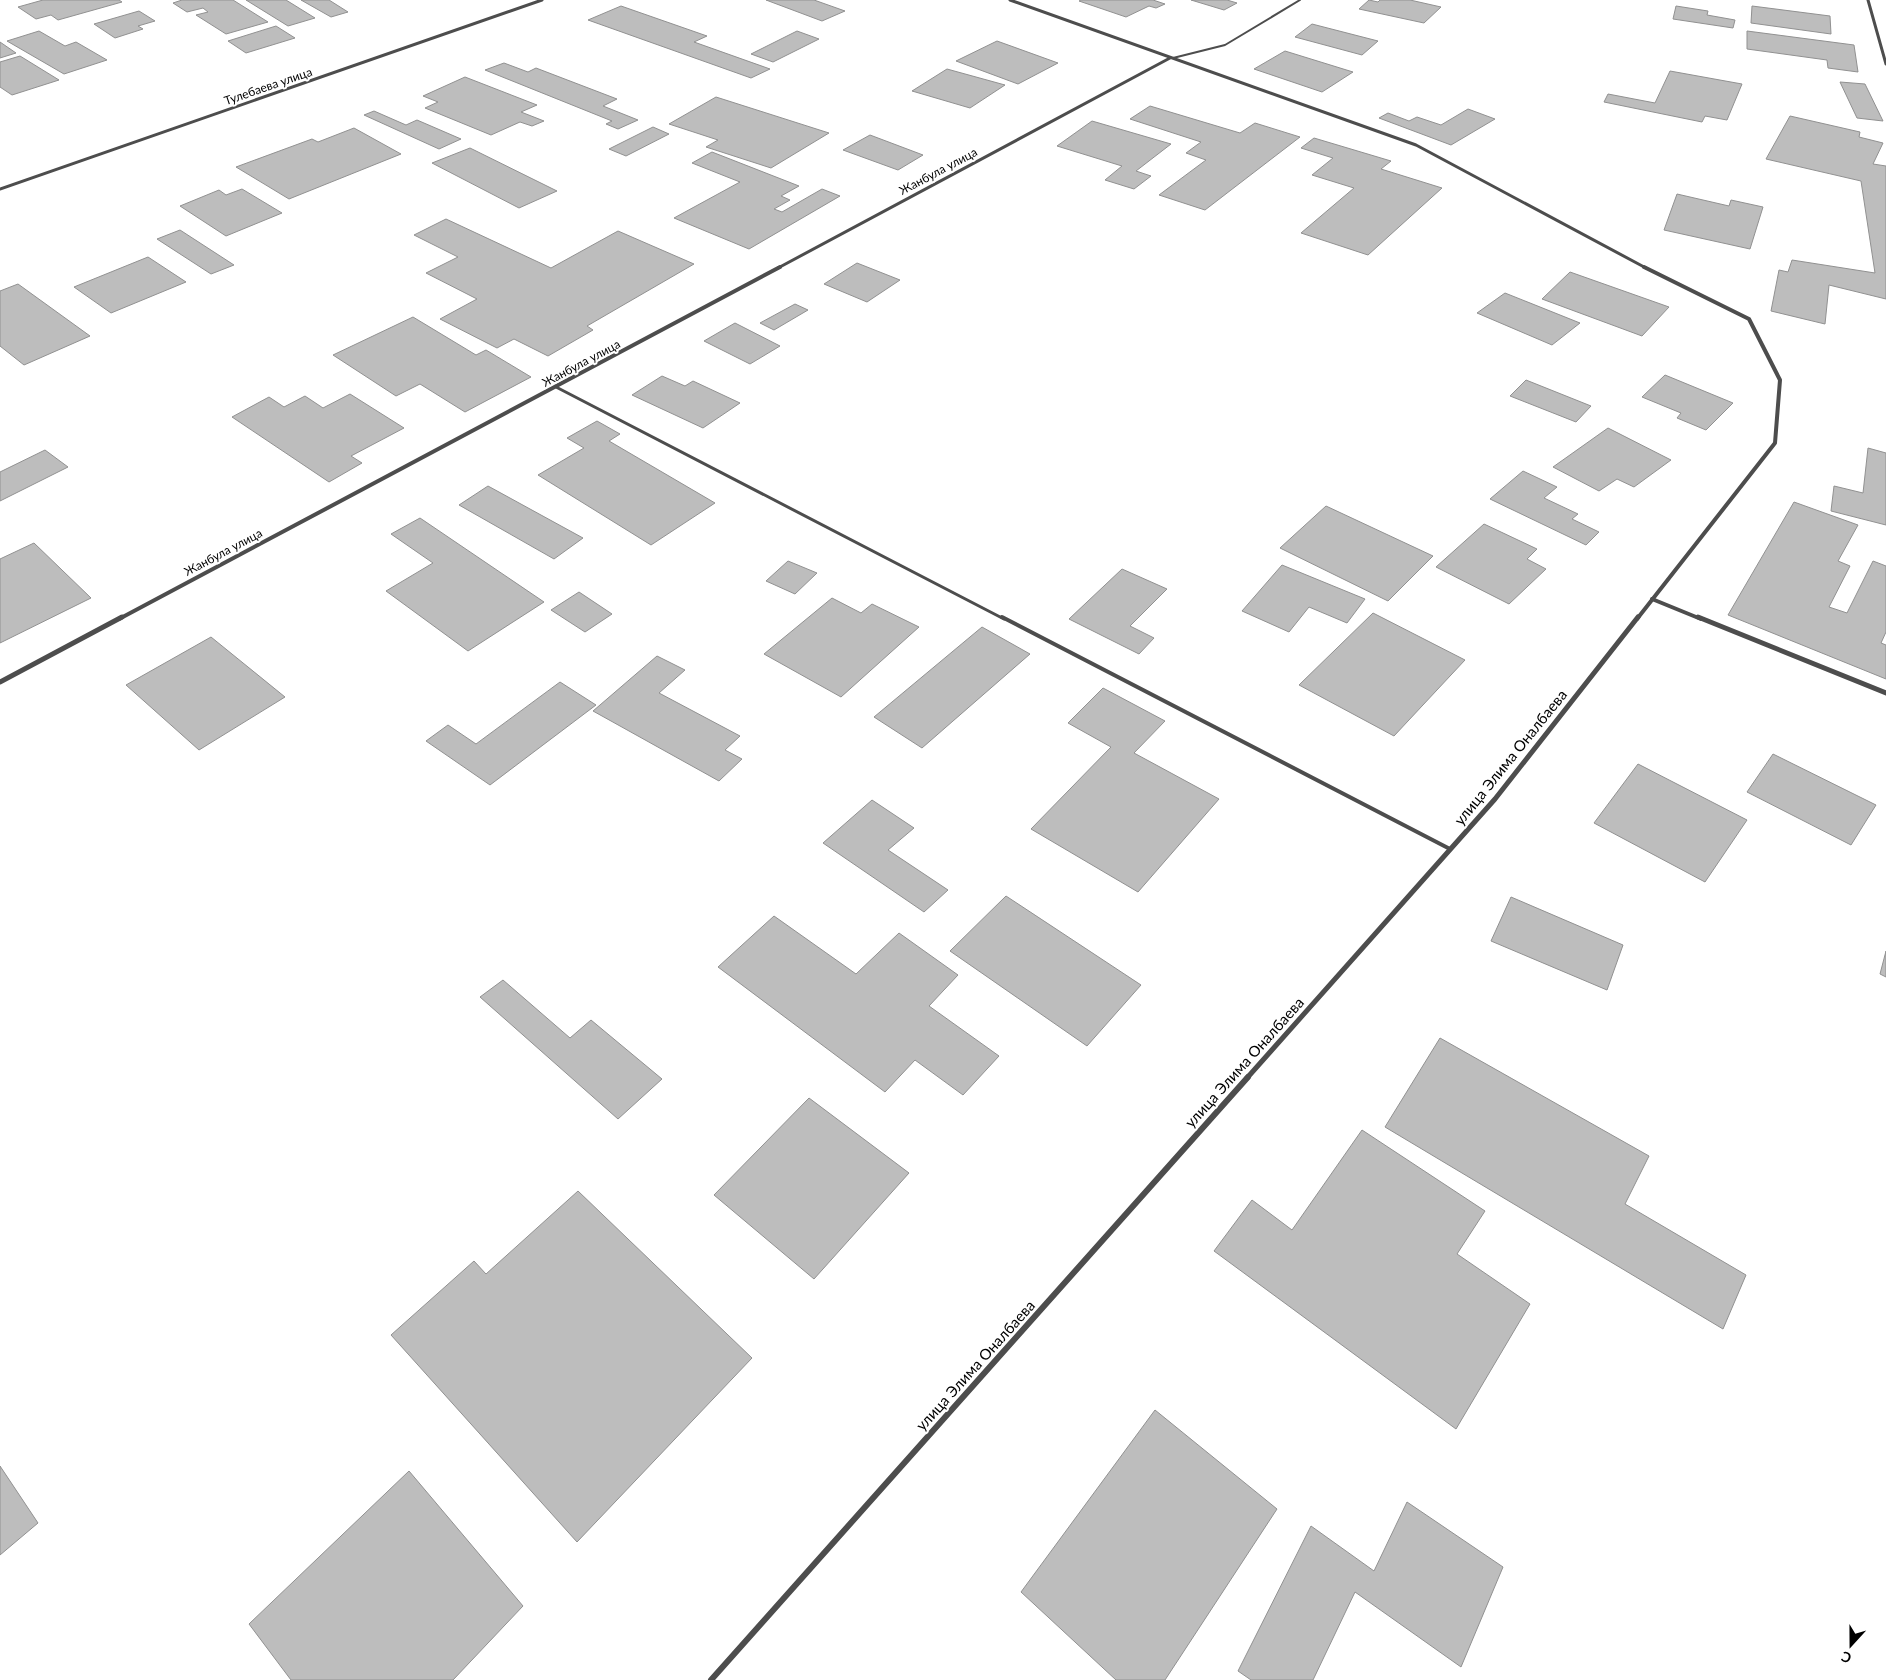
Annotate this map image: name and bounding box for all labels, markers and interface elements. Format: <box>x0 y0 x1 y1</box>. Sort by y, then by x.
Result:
street label: Тулебаева улица <box>222 64 314 108</box>
street label: Жанбула улица <box>896 144 980 198</box>
street label: Жанбула улица <box>539 336 623 390</box>
street label: Жанбула улица <box>181 525 265 579</box>
street label: улица Элима Оналбаева <box>1450 686 1570 828</box>
street label: улица Элима Оналбаева <box>1181 993 1307 1131</box>
street label: улица Элима Оналбаева <box>912 1296 1038 1434</box>
north arrow <box>1826 1620 1876 1670</box>
text: С <box>1838 1648 1854 1667</box>

